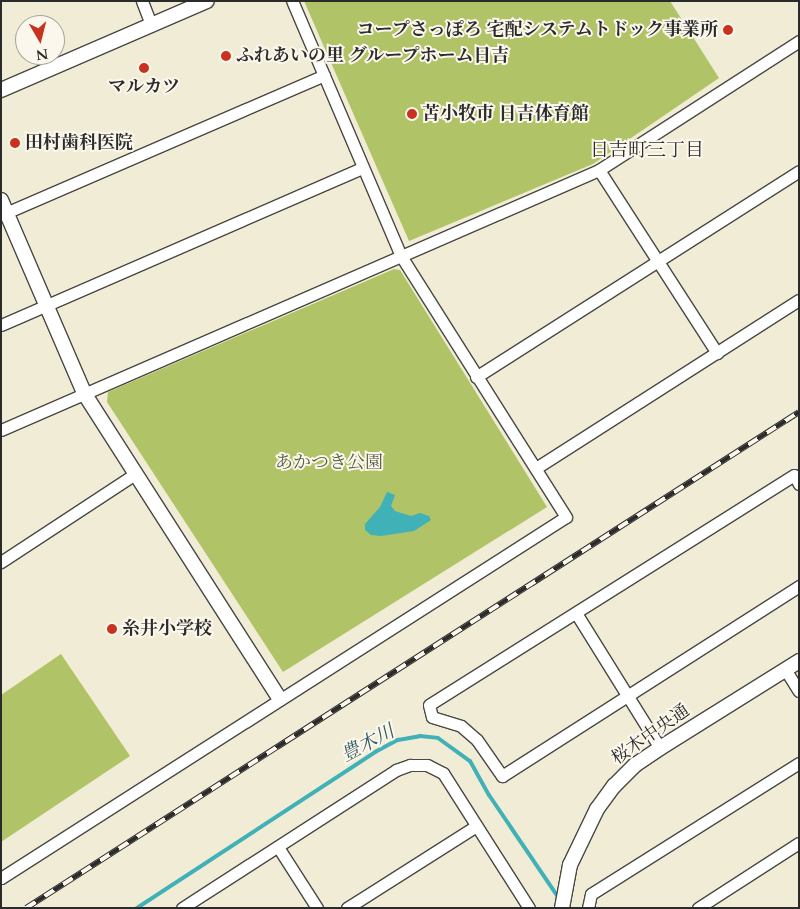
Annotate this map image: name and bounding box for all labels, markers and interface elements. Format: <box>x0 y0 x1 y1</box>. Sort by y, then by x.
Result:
north arrow <box>15 15 65 65</box>
place label: コープさっぽろ 宅配システムトドック事業所 <box>353 19 718 41</box>
marker: コープさっぽろ 宅配システムトドック事業所 <box>722 24 734 36</box>
text: N <box>35 44 49 65</box>
place label: ふれあいの里 グループホーム日吉 <box>236 45 511 67</box>
marker: ふれあいの里 グループホーム日吉 <box>220 50 232 62</box>
marker: マルカツ <box>138 62 150 74</box>
place label: マルカツ <box>108 76 180 98</box>
place label: 苫小牧市 日吉体育館 <box>422 103 589 125</box>
marker: 苫小牧市 日吉体育館 <box>406 108 418 120</box>
place label: 田村歯科医院 <box>25 132 133 154</box>
marker: 田村歯科医院 <box>9 137 21 149</box>
district label: 日吉町三丁目 <box>590 140 704 162</box>
park label: あかつき公園 <box>275 452 383 474</box>
place label: 糸井小学校 <box>122 618 212 640</box>
marker: 糸井小学校 <box>106 623 118 635</box>
street label: 桜木中央通 <box>608 700 694 770</box>
water label: 豊木川 <box>337 721 399 767</box>

